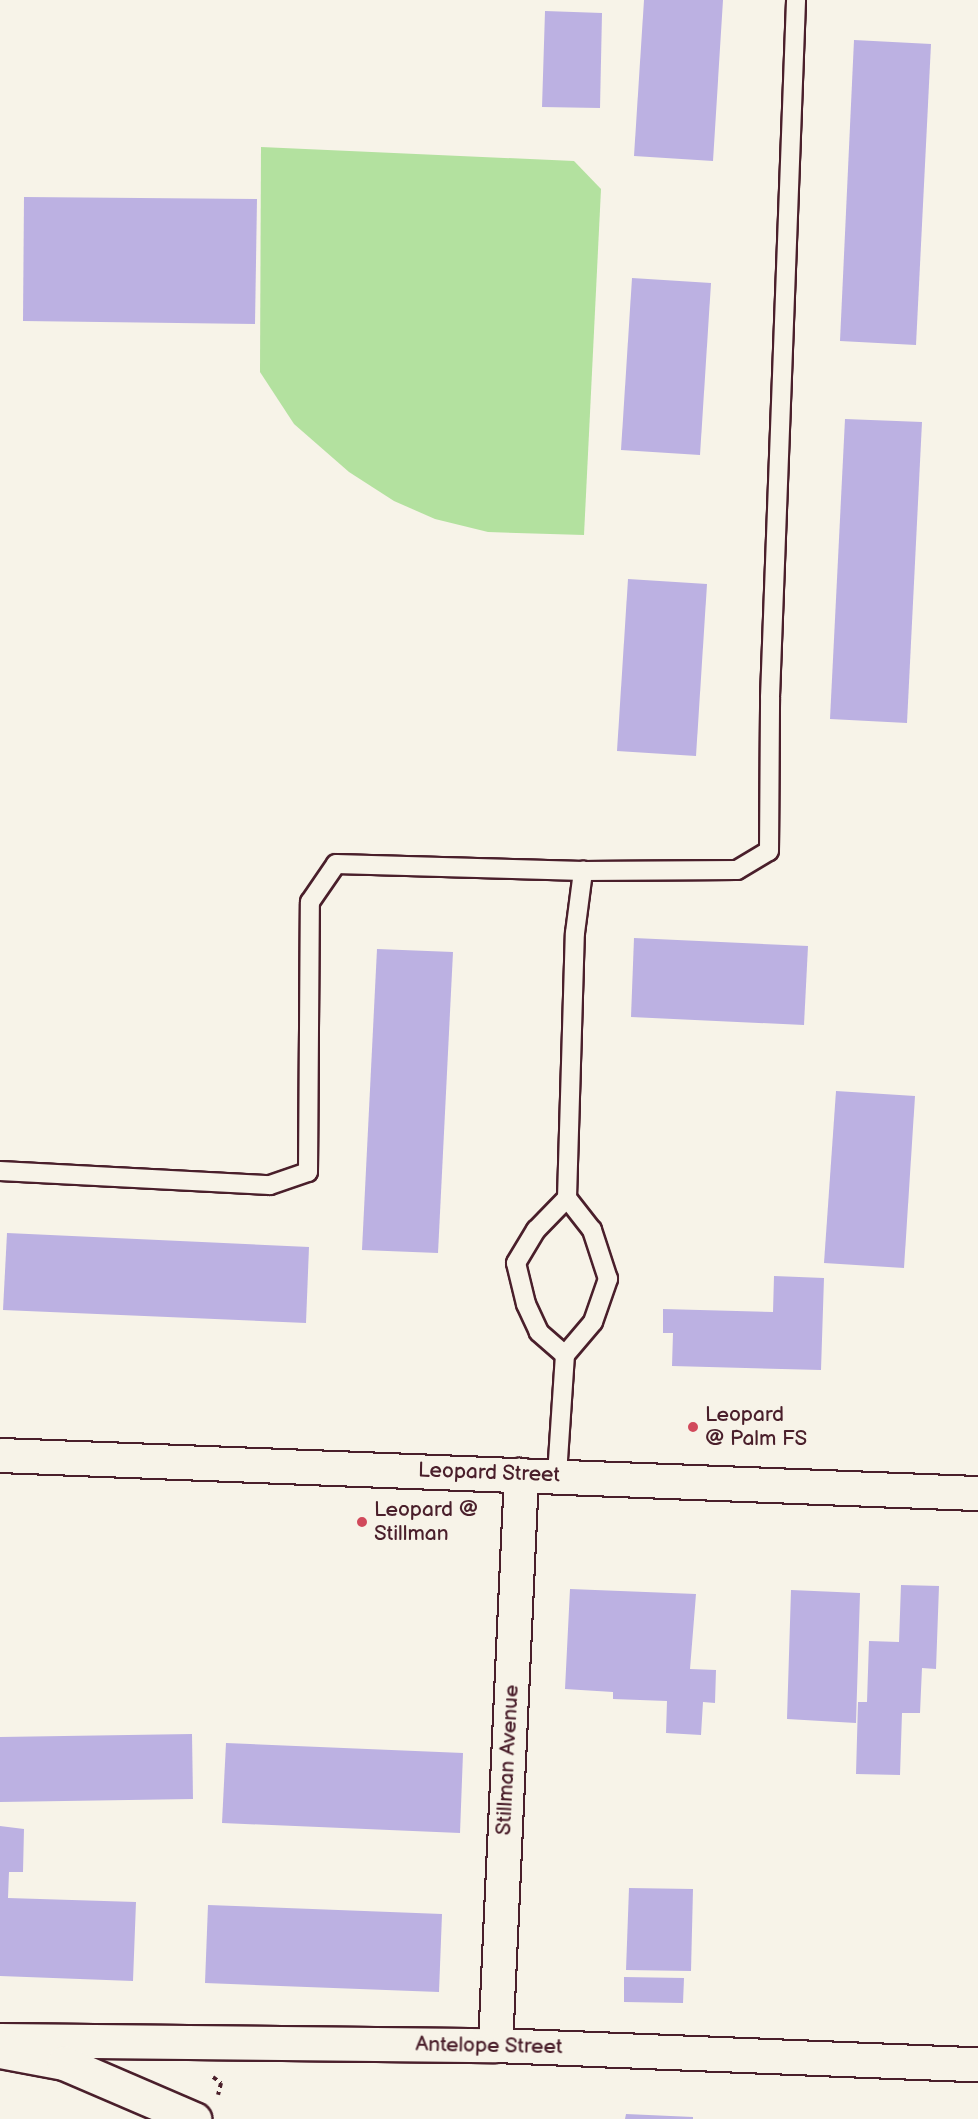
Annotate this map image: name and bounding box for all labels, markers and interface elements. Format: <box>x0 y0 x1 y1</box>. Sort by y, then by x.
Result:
place label: Leopard @ Palm FS <box>705 1402 807 1452</box>
marker: Leopard @ Palm FS <box>686 1420 700 1434</box>
street label: Leopard Street <box>417 1458 561 1488</box>
place label: Leopard @ Stillman <box>374 1497 478 1547</box>
marker: Leopard @ Stillman <box>355 1515 369 1529</box>
street label: Stillman Avenue <box>491 1684 525 1836</box>
street label: Antelope Street <box>415 2032 563 2060</box>

